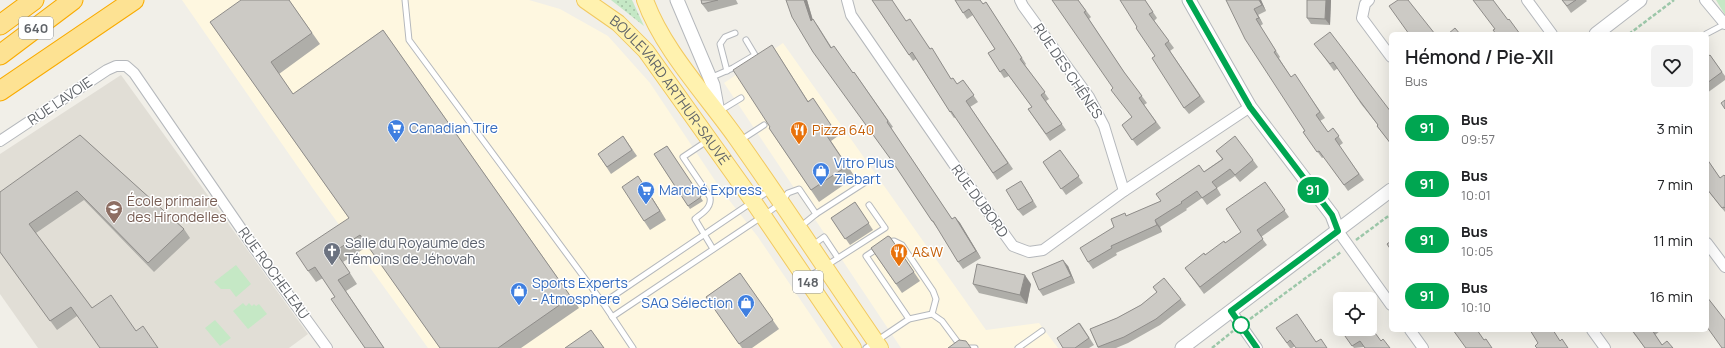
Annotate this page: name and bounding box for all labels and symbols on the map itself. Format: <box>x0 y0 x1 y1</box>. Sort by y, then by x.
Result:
street label: BOULEVARD ARTHUR-SAUVÉ <box>607 10 734 168</box>
road number: 640 <box>19 17 53 39</box>
street label: RUE DES CHÊNES <box>1029 19 1108 122</box>
street label: RUE LAVOIE <box>24 72 96 129</box>
supermarket icon: Canadian Tire <box>386 118 406 143</box>
place label: Canadian Tire <box>409 118 498 137</box>
restaurant icon: Pizza 640 <box>789 120 809 145</box>
place label: Pizza 640 <box>812 120 874 139</box>
place label: Vitro Plus Ziebart <box>834 153 894 188</box>
street label: RUE DUBORD <box>948 160 1013 241</box>
shop icon: Vitro Plus Ziebart <box>811 161 831 186</box>
line badge: 91 <box>1295 177 1331 203</box>
supermarket icon: Marché Express <box>636 180 656 205</box>
place label: Marché Express <box>659 180 762 199</box>
place label: École primaire des Hirondelles <box>127 191 227 226</box>
school or university icon: École primaire des Hirondelles <box>104 199 124 224</box>
street label: RUE ROCHELEAU <box>235 223 314 323</box>
place label: Salle du Royaume des Témoins de Jéhovah <box>345 233 485 268</box>
church icon: Salle du Royaume des Témoins de Jéhovah <box>322 241 342 266</box>
restaurant icon: A&W <box>889 242 909 267</box>
place label: A&W <box>912 242 943 261</box>
road number: 148 <box>793 271 823 293</box>
place label: Sports Experts - Atmosphere <box>532 273 628 308</box>
shop icon: Sports Experts - Atmosphere <box>509 281 529 306</box>
place label: SAQ Sélection <box>641 293 733 312</box>
shop icon: SAQ Sélection <box>736 293 756 318</box>
unlabelled marker <box>1232 316 1250 334</box>

